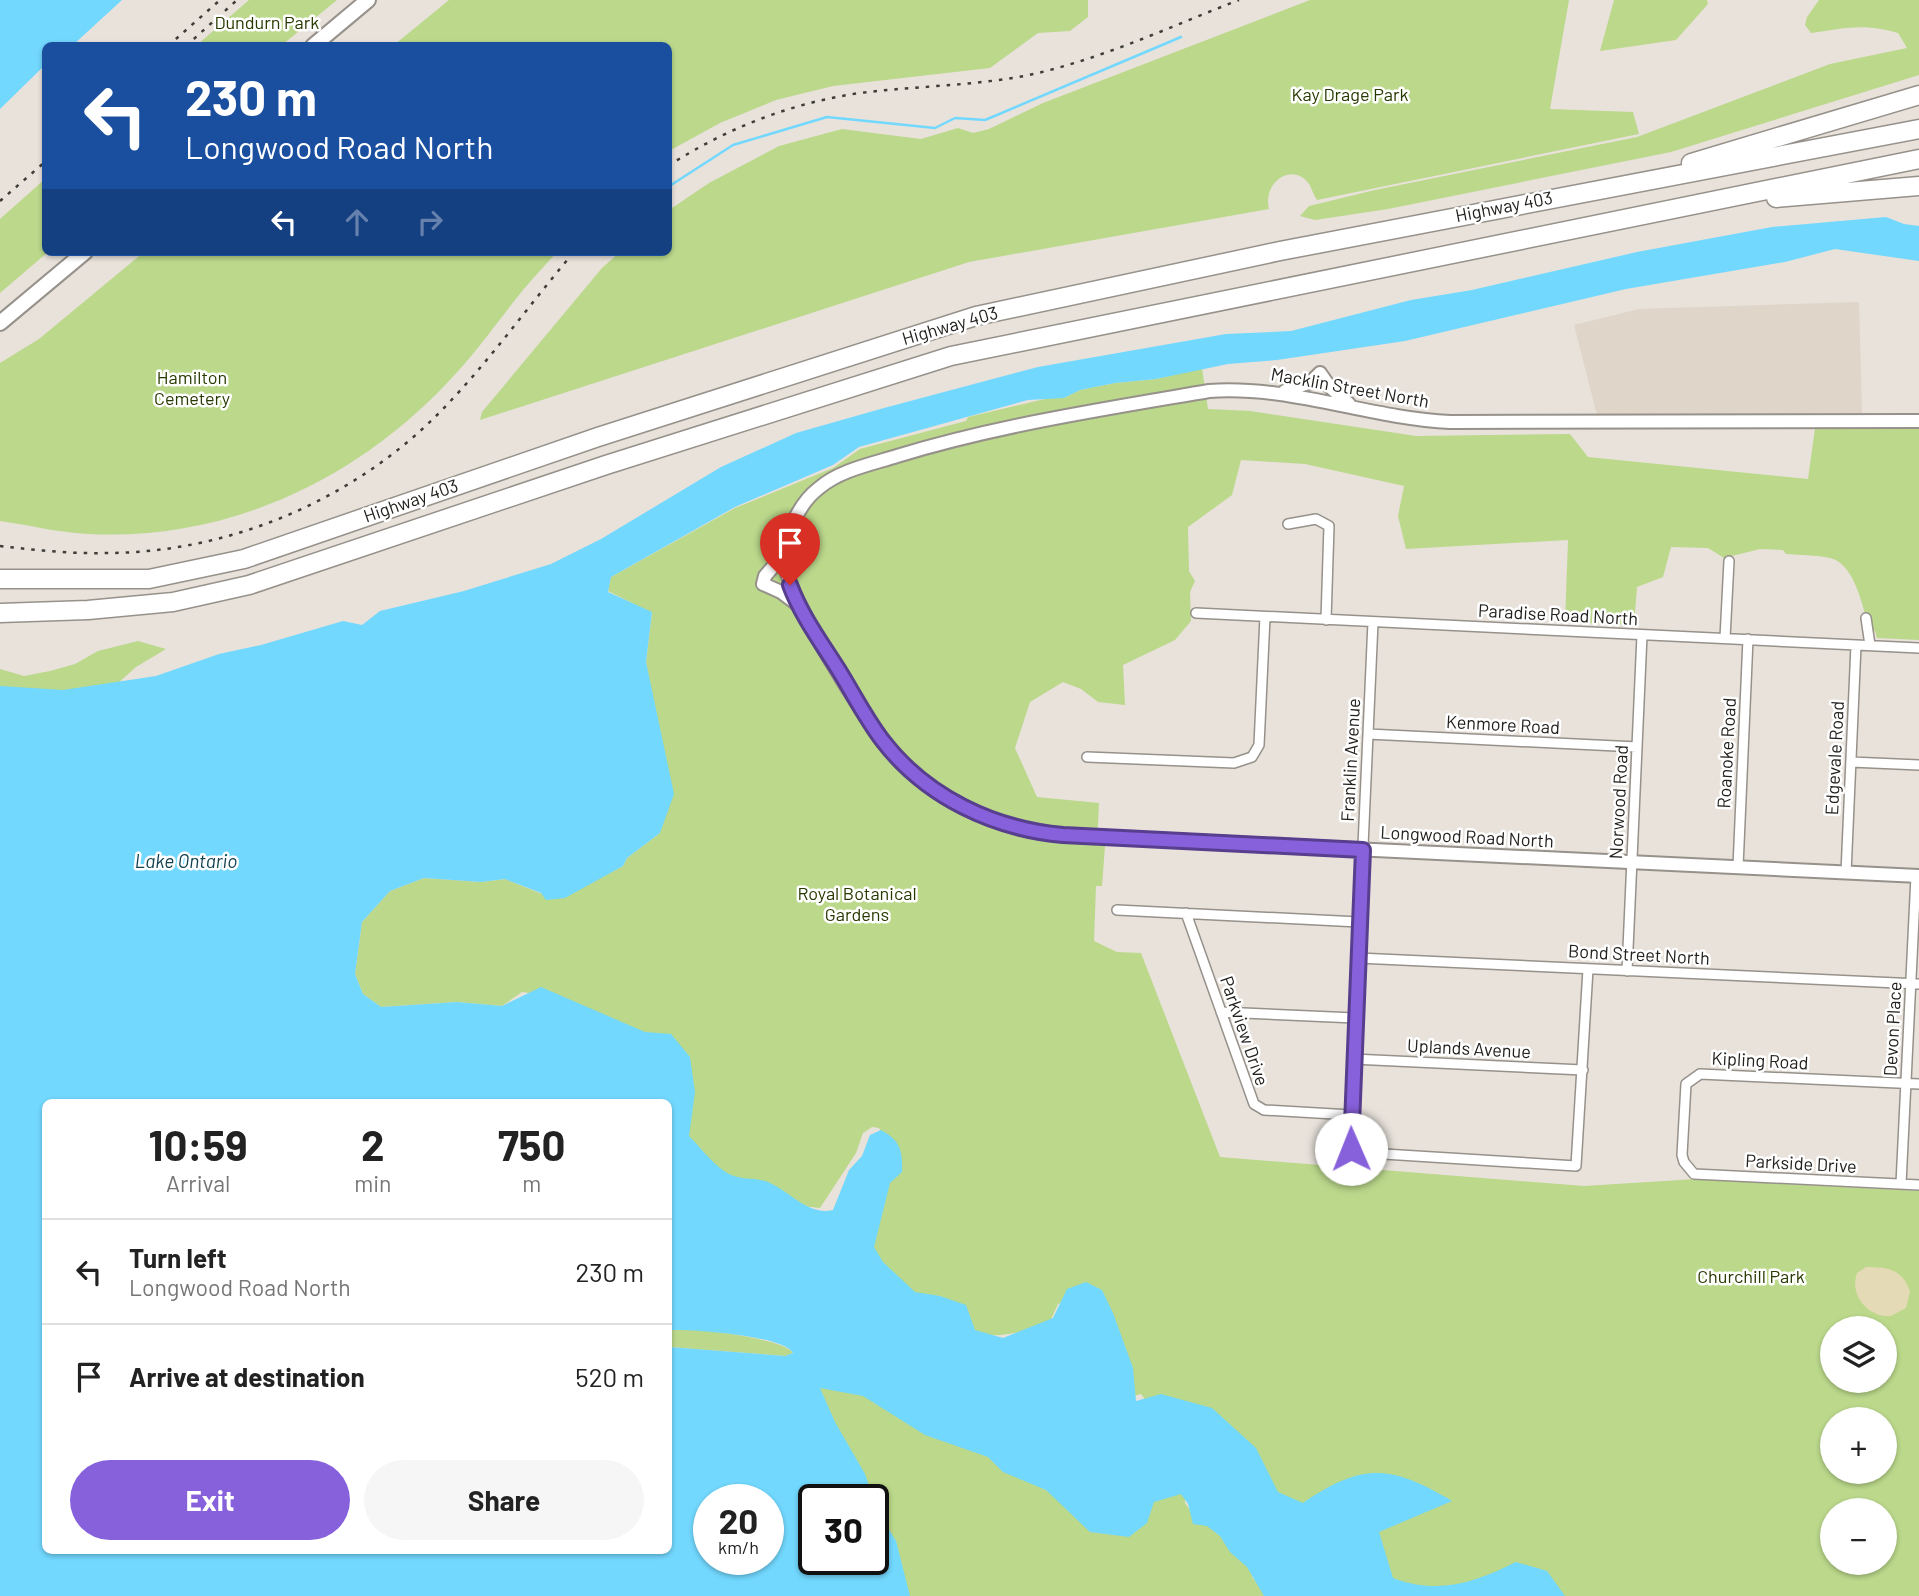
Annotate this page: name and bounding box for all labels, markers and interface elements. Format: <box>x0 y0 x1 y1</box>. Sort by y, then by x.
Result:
park label: Dundurn Park <box>215 11 319 33</box>
text: 230 m <box>185 67 317 126</box>
icon: left <box>70 70 161 161</box>
park label: Kay Drage Park <box>1291 83 1409 105</box>
text: Longwood Road North <box>185 127 493 165</box>
street label: Highway 403 <box>1453 186 1554 226</box>
icon: left <box>265 203 303 241</box>
icon: ahead <box>338 203 376 241</box>
icon: right <box>411 203 449 241</box>
street label: Highway 403 <box>899 301 1000 349</box>
street label: Macklin Street North <box>1269 362 1431 412</box>
park label: Hamilton Cemetery <box>154 366 230 409</box>
street label: Highway 403 <box>360 474 461 527</box>
pin <box>760 513 820 585</box>
icon: arrive <box>771 524 809 562</box>
street label: Paradise Road North <box>1477 599 1639 629</box>
street label: Roanoke Road <box>1712 697 1740 809</box>
street label: Franklin Avenue <box>1336 698 1364 822</box>
street label: Edgevale Road <box>1820 700 1848 816</box>
street label: Kenmore Road <box>1446 710 1561 738</box>
street label: Norwood Road <box>1604 744 1632 860</box>
street label: Longwood Road North <box>1380 820 1554 852</box>
water label: Lake Ontario <box>135 849 237 872</box>
park label: Royal Botanical Gardens <box>797 882 917 925</box>
street label: Bond Street North <box>1568 939 1710 969</box>
street label: Parkview Drive <box>1216 973 1274 1088</box>
street label: Devon Place <box>1879 981 1905 1077</box>
street label: Uplands Avenue <box>1407 1034 1531 1062</box>
street label: Kipling Road <box>1711 1046 1809 1074</box>
position arrow <box>1314 1112 1388 1186</box>
text: 10:59 <box>149 1119 248 1169</box>
text: 2 <box>361 1119 385 1169</box>
text: 750 <box>498 1119 565 1169</box>
street label: Parkside Drive <box>1745 1149 1857 1177</box>
text: Arrival <box>166 1169 230 1197</box>
text: min <box>354 1169 391 1197</box>
text: m <box>522 1169 541 1197</box>
text: Turn left <box>129 1242 227 1273</box>
icon: left <box>70 1253 108 1291</box>
text: 230 m <box>575 1256 644 1287</box>
park label: Churchill Park <box>1697 1265 1805 1287</box>
text: Longwood Road North <box>129 1273 351 1301</box>
map controls <box>1820 1316 1897 1575</box>
button: layers <box>1820 1316 1897 1393</box>
icon: arrive <box>70 1358 108 1396</box>
text: Arrive at destination <box>129 1361 365 1392</box>
text: 520 m <box>575 1361 644 1392</box>
button: + <box>1820 1407 1897 1484</box>
button: Exit <box>70 1460 350 1540</box>
button: Share <box>364 1460 644 1540</box>
speed limit sign: 30 <box>798 1484 889 1575</box>
button: − <box>1820 1498 1897 1575</box>
text: 20 <box>719 1499 758 1541</box>
text: km/h <box>718 1536 759 1558</box>

